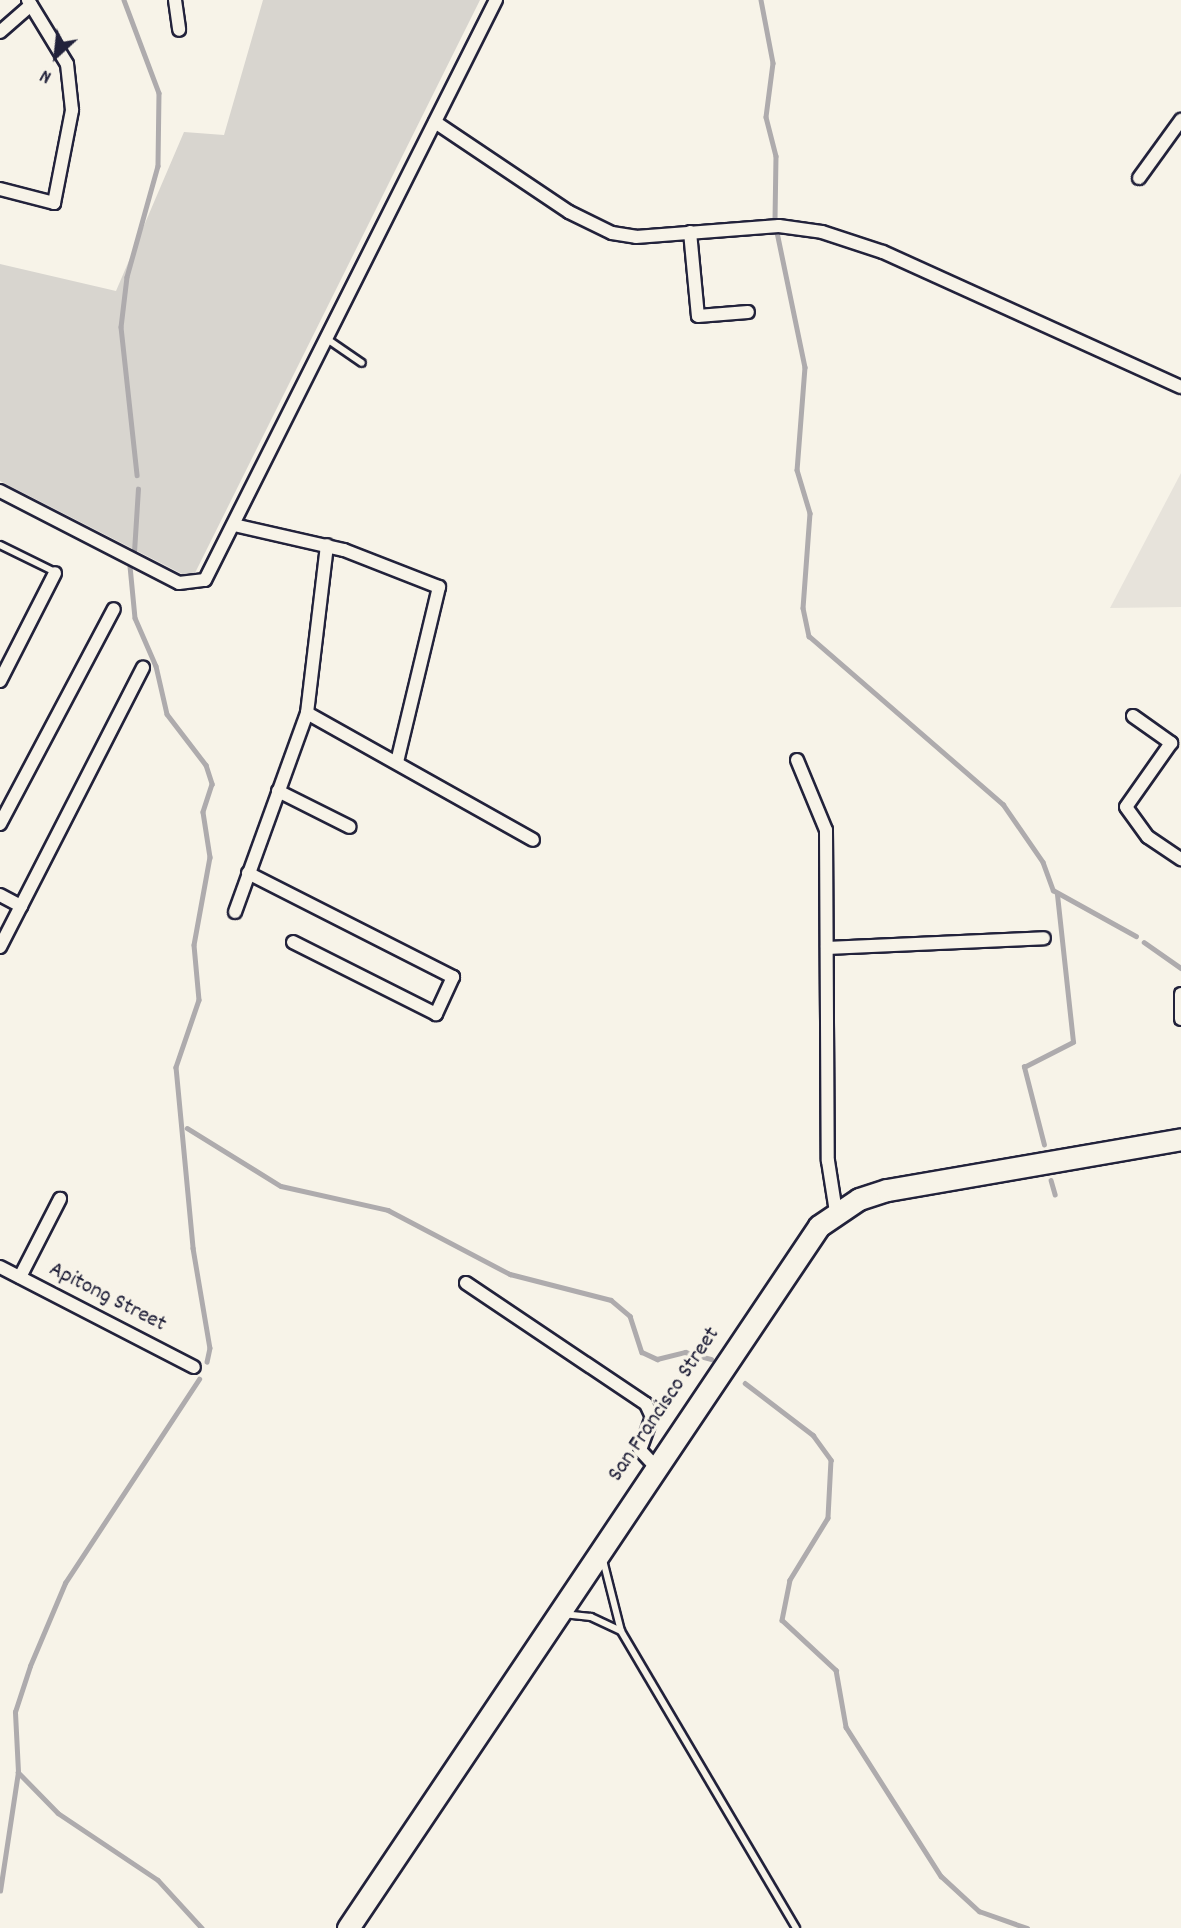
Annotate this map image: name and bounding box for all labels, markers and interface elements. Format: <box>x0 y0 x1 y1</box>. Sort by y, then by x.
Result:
north arrow <box>21 21 91 91</box>
text: N <box>36 61 57 89</box>
street label: Apitong Street <box>44 1257 170 1339</box>
street label: San Francisco Street <box>603 1322 727 1488</box>

